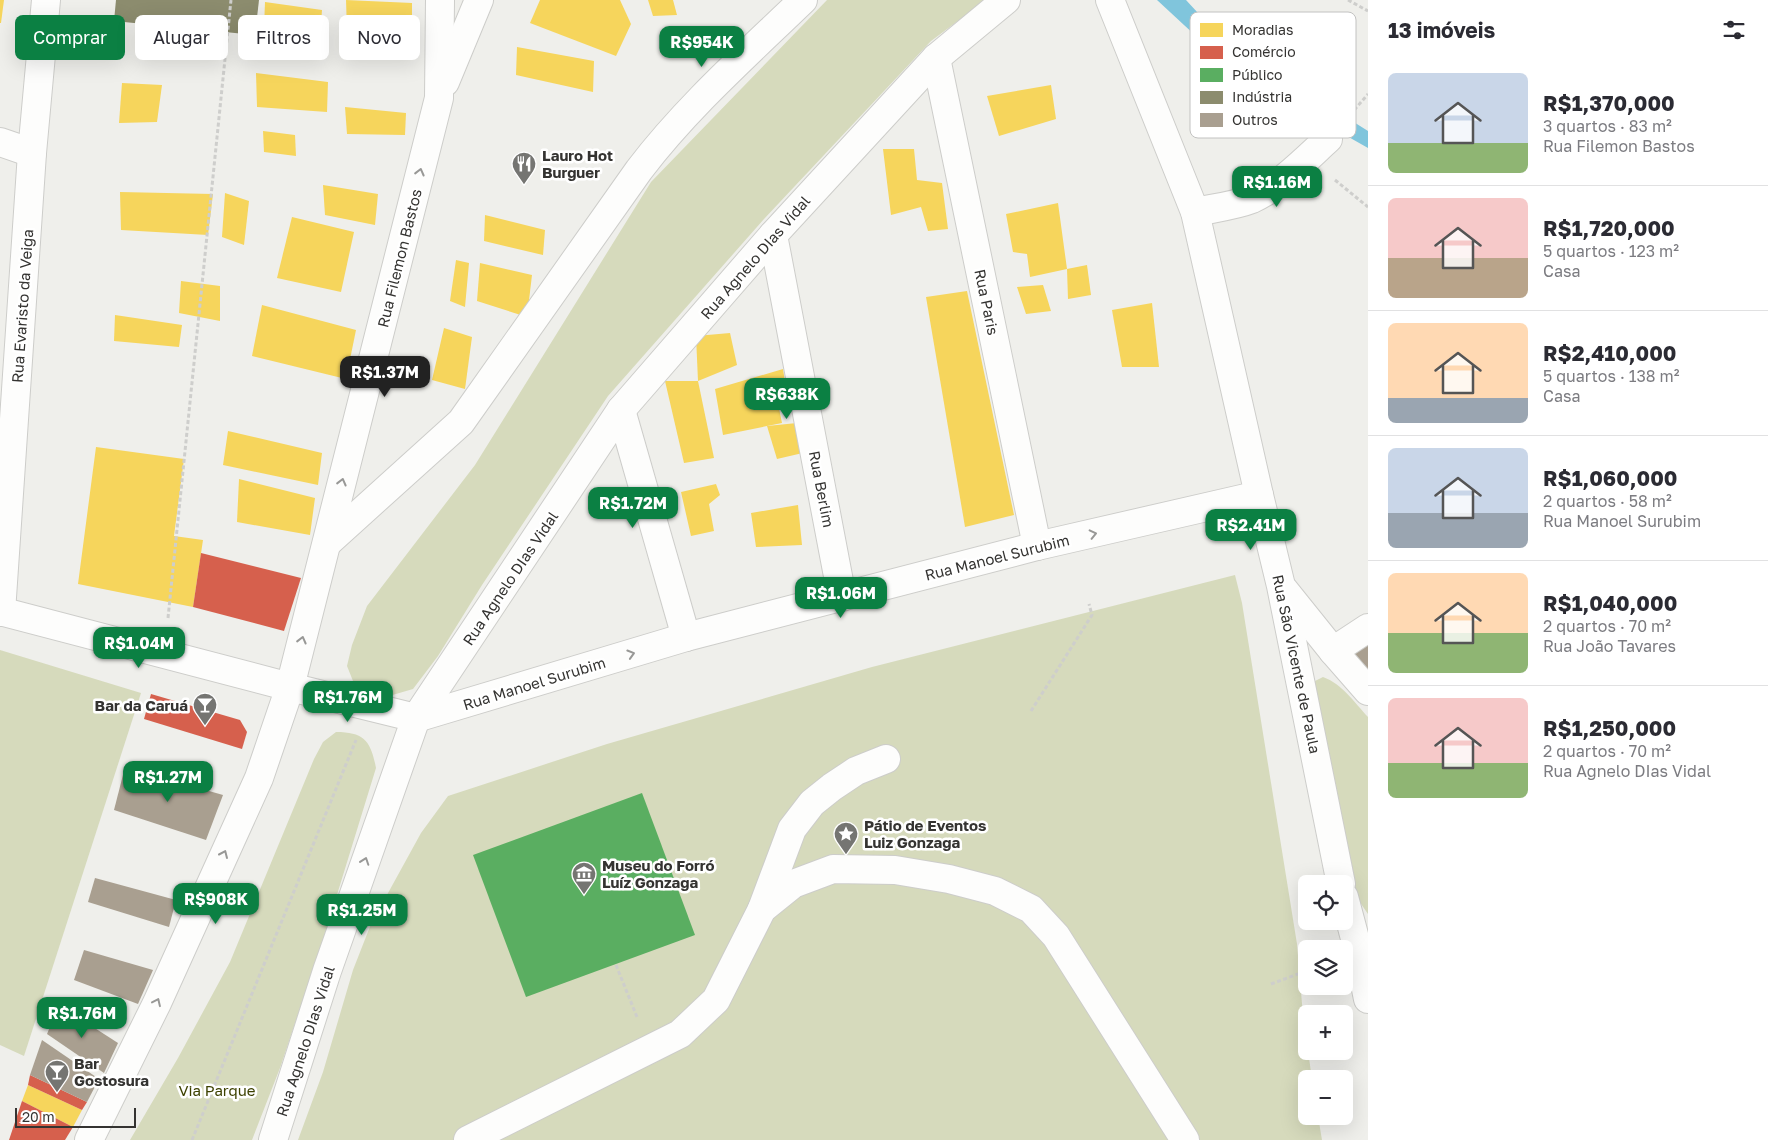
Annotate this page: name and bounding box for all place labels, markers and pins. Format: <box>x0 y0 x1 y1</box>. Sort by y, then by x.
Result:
pin: R$954K <box>661 26 743 68</box>
place label: Lauro Hot Burguer <box>542 146 613 181</box>
restaurant icon: Lauro Hot Burguer <box>511 151 537 185</box>
pin: R$1.16M <box>1231 166 1323 208</box>
pin: R$1.37M <box>339 356 431 398</box>
pin: R$638K <box>746 378 828 420</box>
pin: R$1.72M <box>587 486 679 529</box>
pin: R$2.41M <box>1205 508 1297 551</box>
pin: R$1.06M <box>795 576 887 619</box>
pin: R$1.04M <box>93 626 185 669</box>
pin: R$1.76M <box>302 680 394 723</box>
bar icon: Bar da Caruá <box>192 692 218 726</box>
place label: Bar da Caruá <box>95 696 188 714</box>
pin: R$1.27M <box>122 760 214 803</box>
place label: Pátio de Eventos Luiz Gonzaga <box>864 816 986 851</box>
place icon: Pátio de Eventos Luiz Gonzaga <box>833 821 859 855</box>
place label: Museu do Forró Luíz Gonzaga <box>602 856 714 891</box>
museum icon: Museu do Forró Luíz Gonzaga <box>571 861 597 895</box>
pin: R$908K <box>175 882 257 925</box>
pin: R$1.25M <box>316 894 408 936</box>
pin: R$1.76M <box>36 996 128 1039</box>
place label: Bar Gostosura <box>74 1054 149 1089</box>
bar icon: Bar Gostosura <box>44 1059 70 1093</box>

